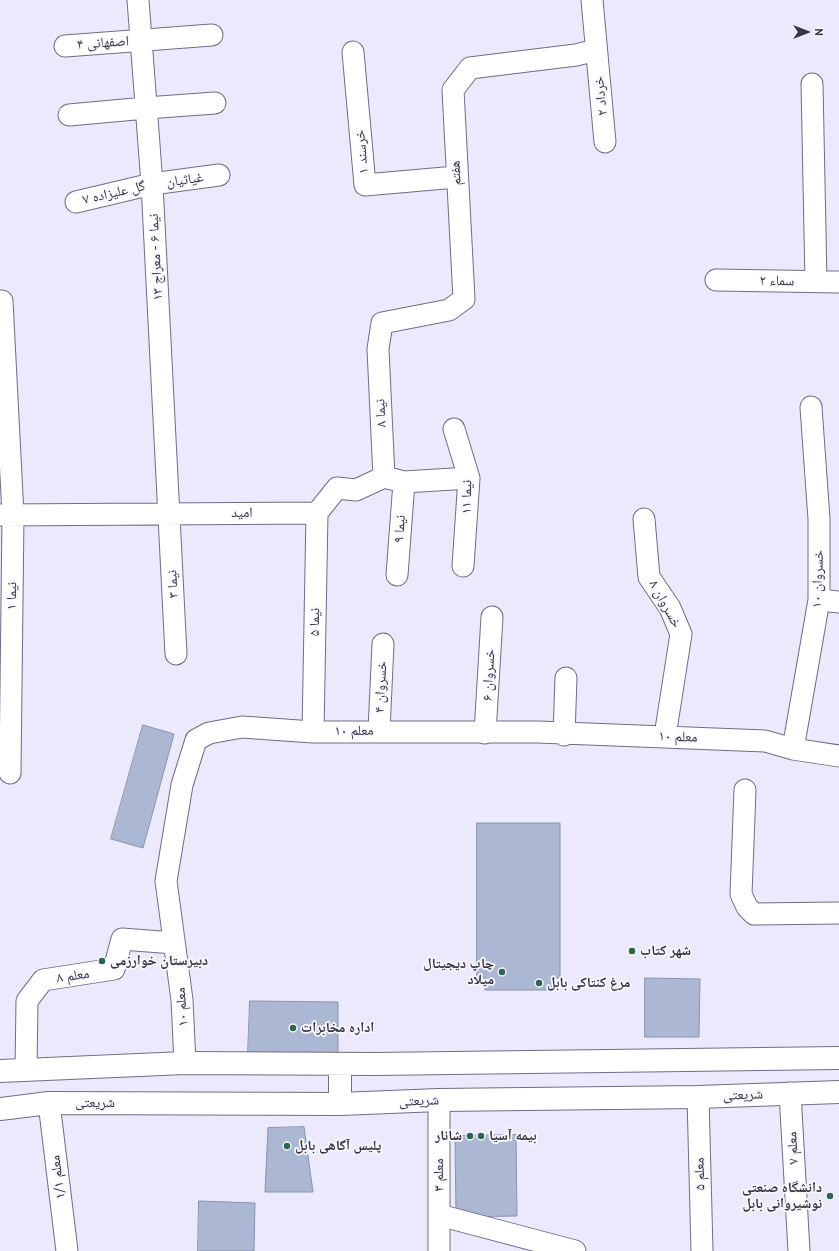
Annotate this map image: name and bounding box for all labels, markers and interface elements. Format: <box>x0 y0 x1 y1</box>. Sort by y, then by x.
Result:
north arrow <box>787 12 827 52</box>
text: N <box>812 28 826 36</box>
street label: اصفهانی ۴ <box>76 33 130 53</box>
street label: خرداد ۲ <box>591 75 611 117</box>
street label: خرسند ۱ <box>352 129 372 175</box>
street label: هفتم <box>447 160 465 186</box>
street label: غیاثیان <box>165 169 205 191</box>
street label: گل علیزاده ۷ <box>81 178 147 208</box>
street label: نیما ۶ - معراج ۱۳ <box>145 213 167 301</box>
street label: سماء ۲ <box>760 272 794 290</box>
street label: نیما ۸ <box>372 398 390 428</box>
street label: نیما ۱۱ <box>458 480 476 514</box>
street label: امید <box>231 505 253 521</box>
street label: نیما ۹ <box>391 514 409 544</box>
street label: خسروان ۱۰ <box>809 550 827 608</box>
street label: نیما ۳ <box>164 569 182 599</box>
street label: خسروان ۸ <box>645 577 685 631</box>
street label: نیما ۱ <box>3 582 21 610</box>
street label: نیما ۵ <box>306 608 324 636</box>
street label: خسروان ۶ <box>479 649 499 701</box>
street label: خسروان ۴ <box>371 661 391 713</box>
street label: معلم ۱۰ <box>334 722 374 740</box>
street label: معلم ۱۰ <box>658 728 698 746</box>
place label: شهر کتاب <box>640 943 691 959</box>
marker: شهر کتاب <box>627 946 637 956</box>
place label: دبیرستان خوارزمی <box>110 953 208 969</box>
marker: دبیرستان خوارزمی <box>97 956 107 966</box>
place label: چاپ دیجیتال میلاد <box>423 956 494 988</box>
street label: معلم ۸ <box>55 965 91 987</box>
marker: چاپ دیجیتال میلاد <box>497 967 507 977</box>
place label: مرغ کنتاکی بابل <box>547 975 630 991</box>
marker: مرغ کنتاکی بابل <box>534 978 544 988</box>
street label: معلم ۱۰ <box>172 987 192 1027</box>
place label: اداره مخابرات <box>301 1020 374 1036</box>
marker: اداره مخابرات <box>288 1023 298 1033</box>
street label: شریعتی <box>723 1086 763 1104</box>
street label: شریعتی <box>399 1092 439 1110</box>
street label: شریعتی <box>75 1095 115 1111</box>
place label: شانار <box>435 1128 462 1144</box>
place label: بیمه آسیا <box>489 1128 537 1144</box>
marker: شانار <box>465 1131 475 1141</box>
marker: بیمه آسیا <box>476 1131 486 1141</box>
street label: معلم ۷ <box>784 1131 802 1165</box>
place label: پلیس آگاهی بابل <box>295 1138 381 1154</box>
marker: پلیس آگاهی بابل <box>282 1141 292 1151</box>
street label: معلم ۱/۱ <box>47 1154 69 1200</box>
street label: معلم ۵ <box>691 1157 709 1191</box>
street label: معلم ۳ <box>431 1158 447 1192</box>
place label: دانشگاه صنعتی نوشیروانی بابل <box>742 1180 822 1212</box>
marker: دانشگاه صنعتی نوشیروانی بابل <box>825 1191 835 1201</box>

